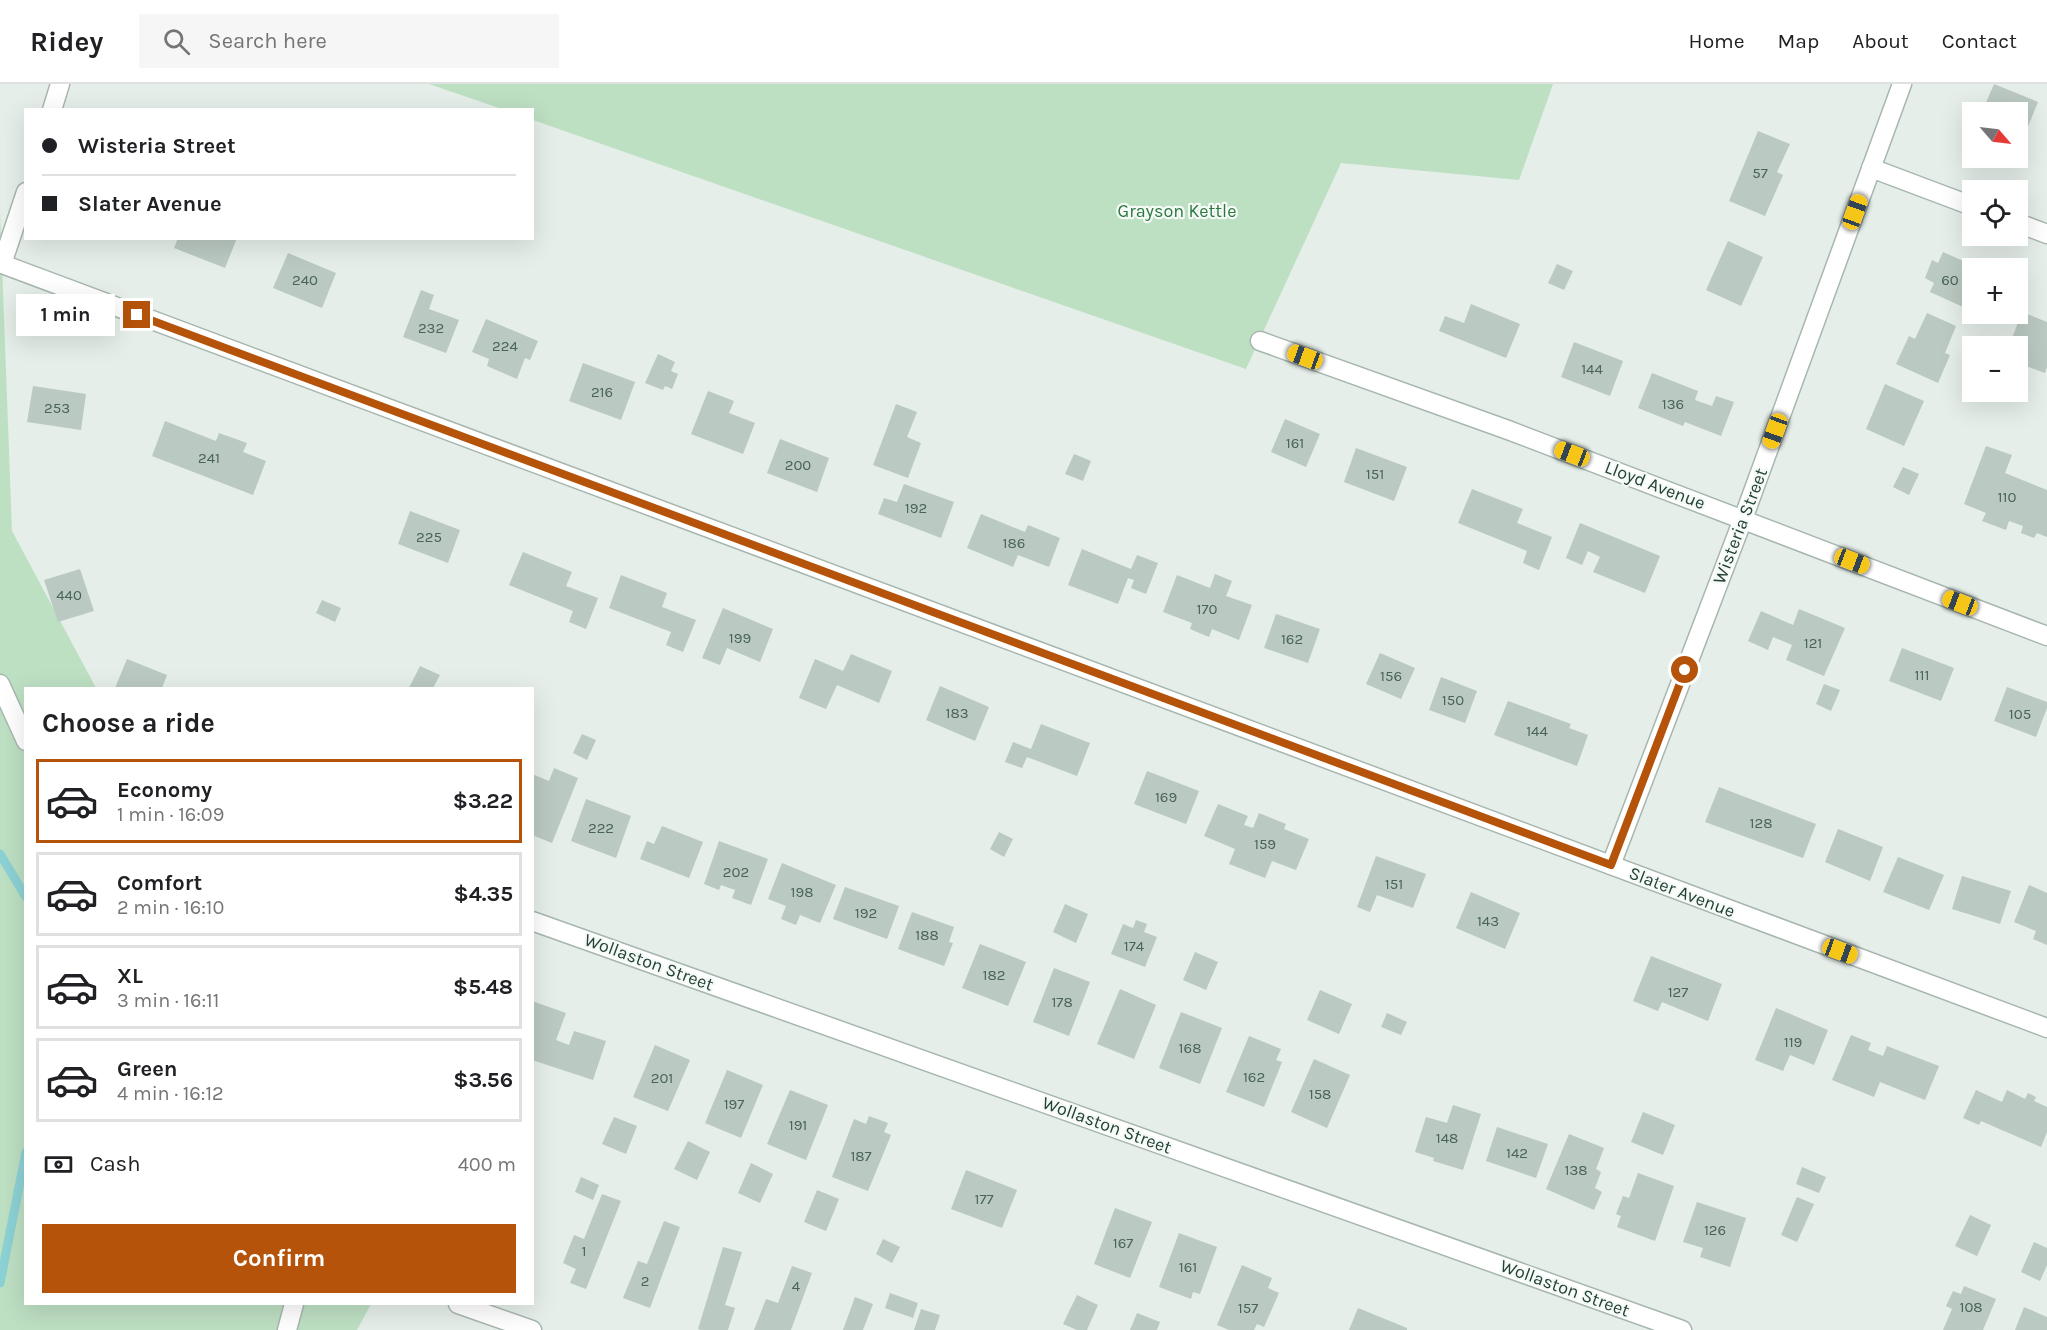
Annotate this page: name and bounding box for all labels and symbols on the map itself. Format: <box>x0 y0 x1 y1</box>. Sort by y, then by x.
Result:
north arrow <box>1962 102 2028 168</box>
house number: 57 <box>1752 164 1768 182</box>
car <box>1840 192 1870 232</box>
park label: Grayson Kettle <box>1118 200 1236 222</box>
house number: 240 <box>292 271 318 289</box>
house number: 60 <box>1941 271 1959 289</box>
callout: 1 min <box>17 294 116 336</box>
route end <box>123 301 150 328</box>
house number: 232 <box>418 319 444 337</box>
house number: 224 <box>492 337 519 355</box>
car <box>1285 342 1325 372</box>
house number: 144 <box>1581 360 1603 378</box>
house number: 216 <box>591 383 613 401</box>
house number: 136 <box>1662 395 1684 413</box>
house number: 253 <box>44 399 70 417</box>
car <box>1760 411 1790 451</box>
house number: 161 <box>1286 434 1304 452</box>
car <box>1552 439 1592 469</box>
house number: 241 <box>198 449 220 467</box>
house number: 200 <box>785 456 811 474</box>
street label: Lloyd Avenue <box>1602 456 1708 514</box>
house number: 151 <box>1366 465 1384 483</box>
street label: Wisteria Street <box>1708 465 1772 587</box>
house number: 110 <box>1998 488 2017 506</box>
house number: 192 <box>905 499 927 517</box>
house number: 225 <box>416 528 442 546</box>
house number: 186 <box>1003 534 1025 552</box>
car <box>1832 546 1872 576</box>
house number: 440 <box>56 586 82 604</box>
car <box>1940 588 1980 618</box>
house number: 170 <box>1197 600 1218 618</box>
house number: 199 <box>729 629 751 647</box>
house number: 162 <box>1281 630 1303 648</box>
house number: 121 <box>1804 634 1822 652</box>
route start <box>1671 656 1698 683</box>
house number: 111 <box>1915 666 1929 684</box>
house number: 156 <box>1380 667 1402 685</box>
house number: 150 <box>1442 691 1464 709</box>
house number: 183 <box>945 704 969 722</box>
house number: 105 <box>2009 705 2031 723</box>
house number: 144 <box>1526 722 1548 740</box>
house number: 169 <box>1155 788 1177 806</box>
house number: 128 <box>1750 814 1772 832</box>
house number: 222 <box>588 819 614 837</box>
house number: 159 <box>1254 835 1276 853</box>
street label: Slater Avenue <box>1626 862 1738 922</box>
house number: 202 <box>723 863 749 881</box>
house number: 151 <box>1385 875 1403 893</box>
house number: 198 <box>791 883 813 901</box>
house number: 192 <box>855 904 877 922</box>
house number: 143 <box>1477 912 1499 930</box>
house number: 188 <box>915 926 939 944</box>
street label: Wollaston Street <box>581 928 717 996</box>
car <box>1820 936 1860 966</box>
house number: 174 <box>1124 937 1145 955</box>
house number: 182 <box>983 966 1005 984</box>
house number: 127 <box>1668 983 1688 1001</box>
house number: 178 <box>1051 993 1073 1011</box>
house number: 119 <box>1784 1033 1802 1051</box>
house number: 168 <box>1179 1039 1201 1057</box>
house number: 162 <box>1243 1068 1265 1086</box>
house number: 201 <box>651 1069 673 1087</box>
house number: 158 <box>1309 1085 1331 1103</box>
street label: Wollaston Street <box>1039 1091 1175 1159</box>
house number: 197 <box>724 1095 744 1113</box>
house number: 191 <box>789 1116 807 1134</box>
house number: 148 <box>1436 1129 1458 1147</box>
house number: 142 <box>1506 1144 1528 1162</box>
house number: 187 <box>850 1147 872 1165</box>
house number: 138 <box>1564 1161 1588 1179</box>
house number: 177 <box>974 1190 994 1208</box>
house number: 126 <box>1704 1221 1726 1239</box>
house number: 167 <box>1113 1234 1133 1252</box>
house number: 1 <box>582 1242 586 1260</box>
street label: Wollaston Street <box>1497 1254 1633 1322</box>
house number: 161 <box>1179 1258 1197 1276</box>
house number: 2 <box>641 1272 649 1290</box>
house number: 4 <box>792 1277 801 1295</box>
house number: 108 <box>1959 1298 1983 1316</box>
house number: 157 <box>1238 1299 1258 1317</box>

